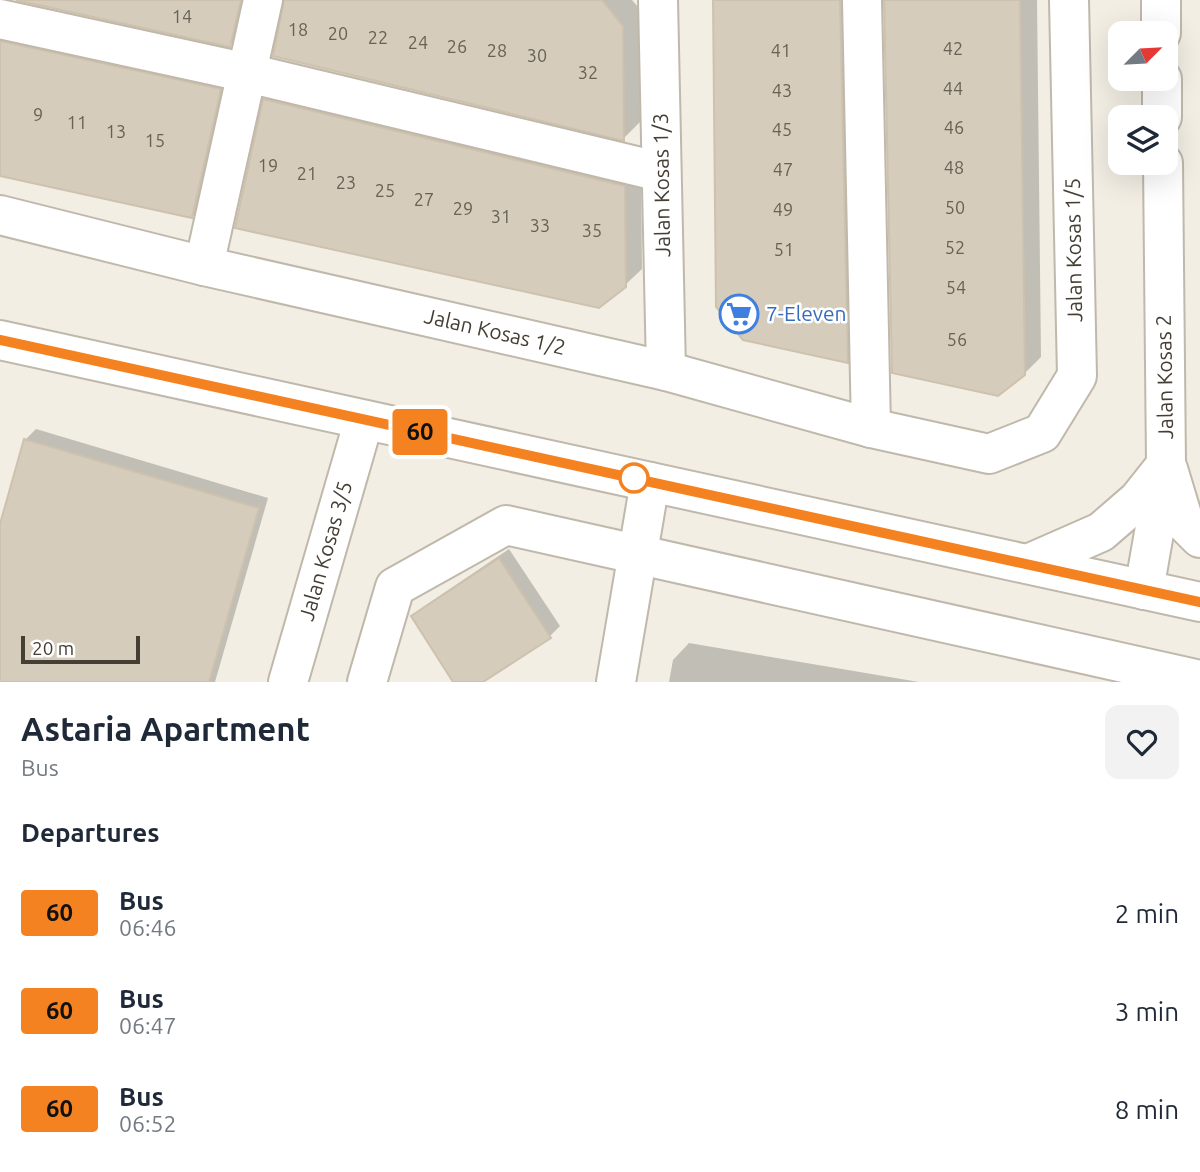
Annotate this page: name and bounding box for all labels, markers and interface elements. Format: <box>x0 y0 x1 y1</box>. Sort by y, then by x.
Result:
house number: 14 <box>172 6 192 26</box>
house number: 18 <box>288 19 308 39</box>
north arrow <box>1108 21 1178 91</box>
map controls <box>1108 21 1178 175</box>
house number: 20 <box>328 23 348 43</box>
house number: 22 <box>368 27 388 47</box>
house number: 24 <box>408 32 428 52</box>
house number: 26 <box>447 36 467 56</box>
house number: 42 <box>943 38 963 58</box>
house number: 28 <box>487 40 507 60</box>
house number: 41 <box>771 40 791 60</box>
house number: 30 <box>527 45 547 65</box>
house number: 32 <box>578 62 598 82</box>
house number: 44 <box>943 78 963 98</box>
house number: 43 <box>772 80 792 100</box>
house number: 9 <box>33 104 43 124</box>
button: layers <box>1108 105 1178 175</box>
house number: 11 <box>67 112 87 132</box>
street label: Jalan Kosas 1/3 <box>648 113 674 257</box>
house number: 46 <box>944 117 964 137</box>
house number: 45 <box>772 119 792 139</box>
house number: 13 <box>106 121 126 141</box>
house number: 15 <box>145 130 165 150</box>
house number: 19 <box>258 155 278 175</box>
house number: 48 <box>944 157 964 177</box>
house number: 47 <box>773 159 793 179</box>
house number: 21 <box>297 163 317 183</box>
house number: 23 <box>336 172 356 192</box>
street label: Jalan Kosas 1/5 <box>1060 178 1086 322</box>
house number: 25 <box>375 180 395 200</box>
house number: 27 <box>414 189 434 209</box>
house number: 50 <box>945 197 965 217</box>
house number: 29 <box>453 198 473 218</box>
house number: 49 <box>773 199 793 219</box>
house number: 31 <box>491 206 511 226</box>
house number: 33 <box>530 215 550 235</box>
house number: 35 <box>582 220 602 240</box>
house number: 52 <box>945 237 965 257</box>
house number: 51 <box>774 239 794 259</box>
house number: 54 <box>946 277 966 297</box>
supermarket icon: 7-Eleven <box>718 293 760 335</box>
place label: 7-Eleven <box>766 301 847 325</box>
street label: Jalan Kosas 1/2 <box>422 303 568 359</box>
street label: Jalan Kosas 2 <box>1151 314 1177 440</box>
house number: 56 <box>947 329 967 349</box>
line badge: 60 <box>388 409 452 455</box>
text: 60 <box>406 418 434 445</box>
unlabelled marker <box>619 463 649 493</box>
street label: Jalan Kosas 3/5 <box>294 478 356 623</box>
scale bar <box>21 633 140 665</box>
text: 20 m <box>32 637 74 659</box>
button: heart <box>1105 705 1179 779</box>
text: Astaria Apartment <box>21 710 310 747</box>
text: Bus <box>21 755 59 780</box>
text: Departures <box>21 818 159 847</box>
text: Bus <box>119 886 164 915</box>
text: 60 <box>46 899 73 926</box>
text: 2 min <box>1115 899 1179 928</box>
text: 06:46 <box>119 915 177 940</box>
text: Bus <box>119 984 164 1013</box>
text: 60 <box>46 997 73 1024</box>
text: 3 min <box>1115 997 1179 1026</box>
text: 06:47 <box>119 1013 177 1038</box>
text: Bus <box>119 1082 164 1111</box>
text: 60 <box>46 1095 73 1122</box>
text: 8 min <box>1115 1095 1179 1124</box>
text: 06:52 <box>119 1111 177 1136</box>

